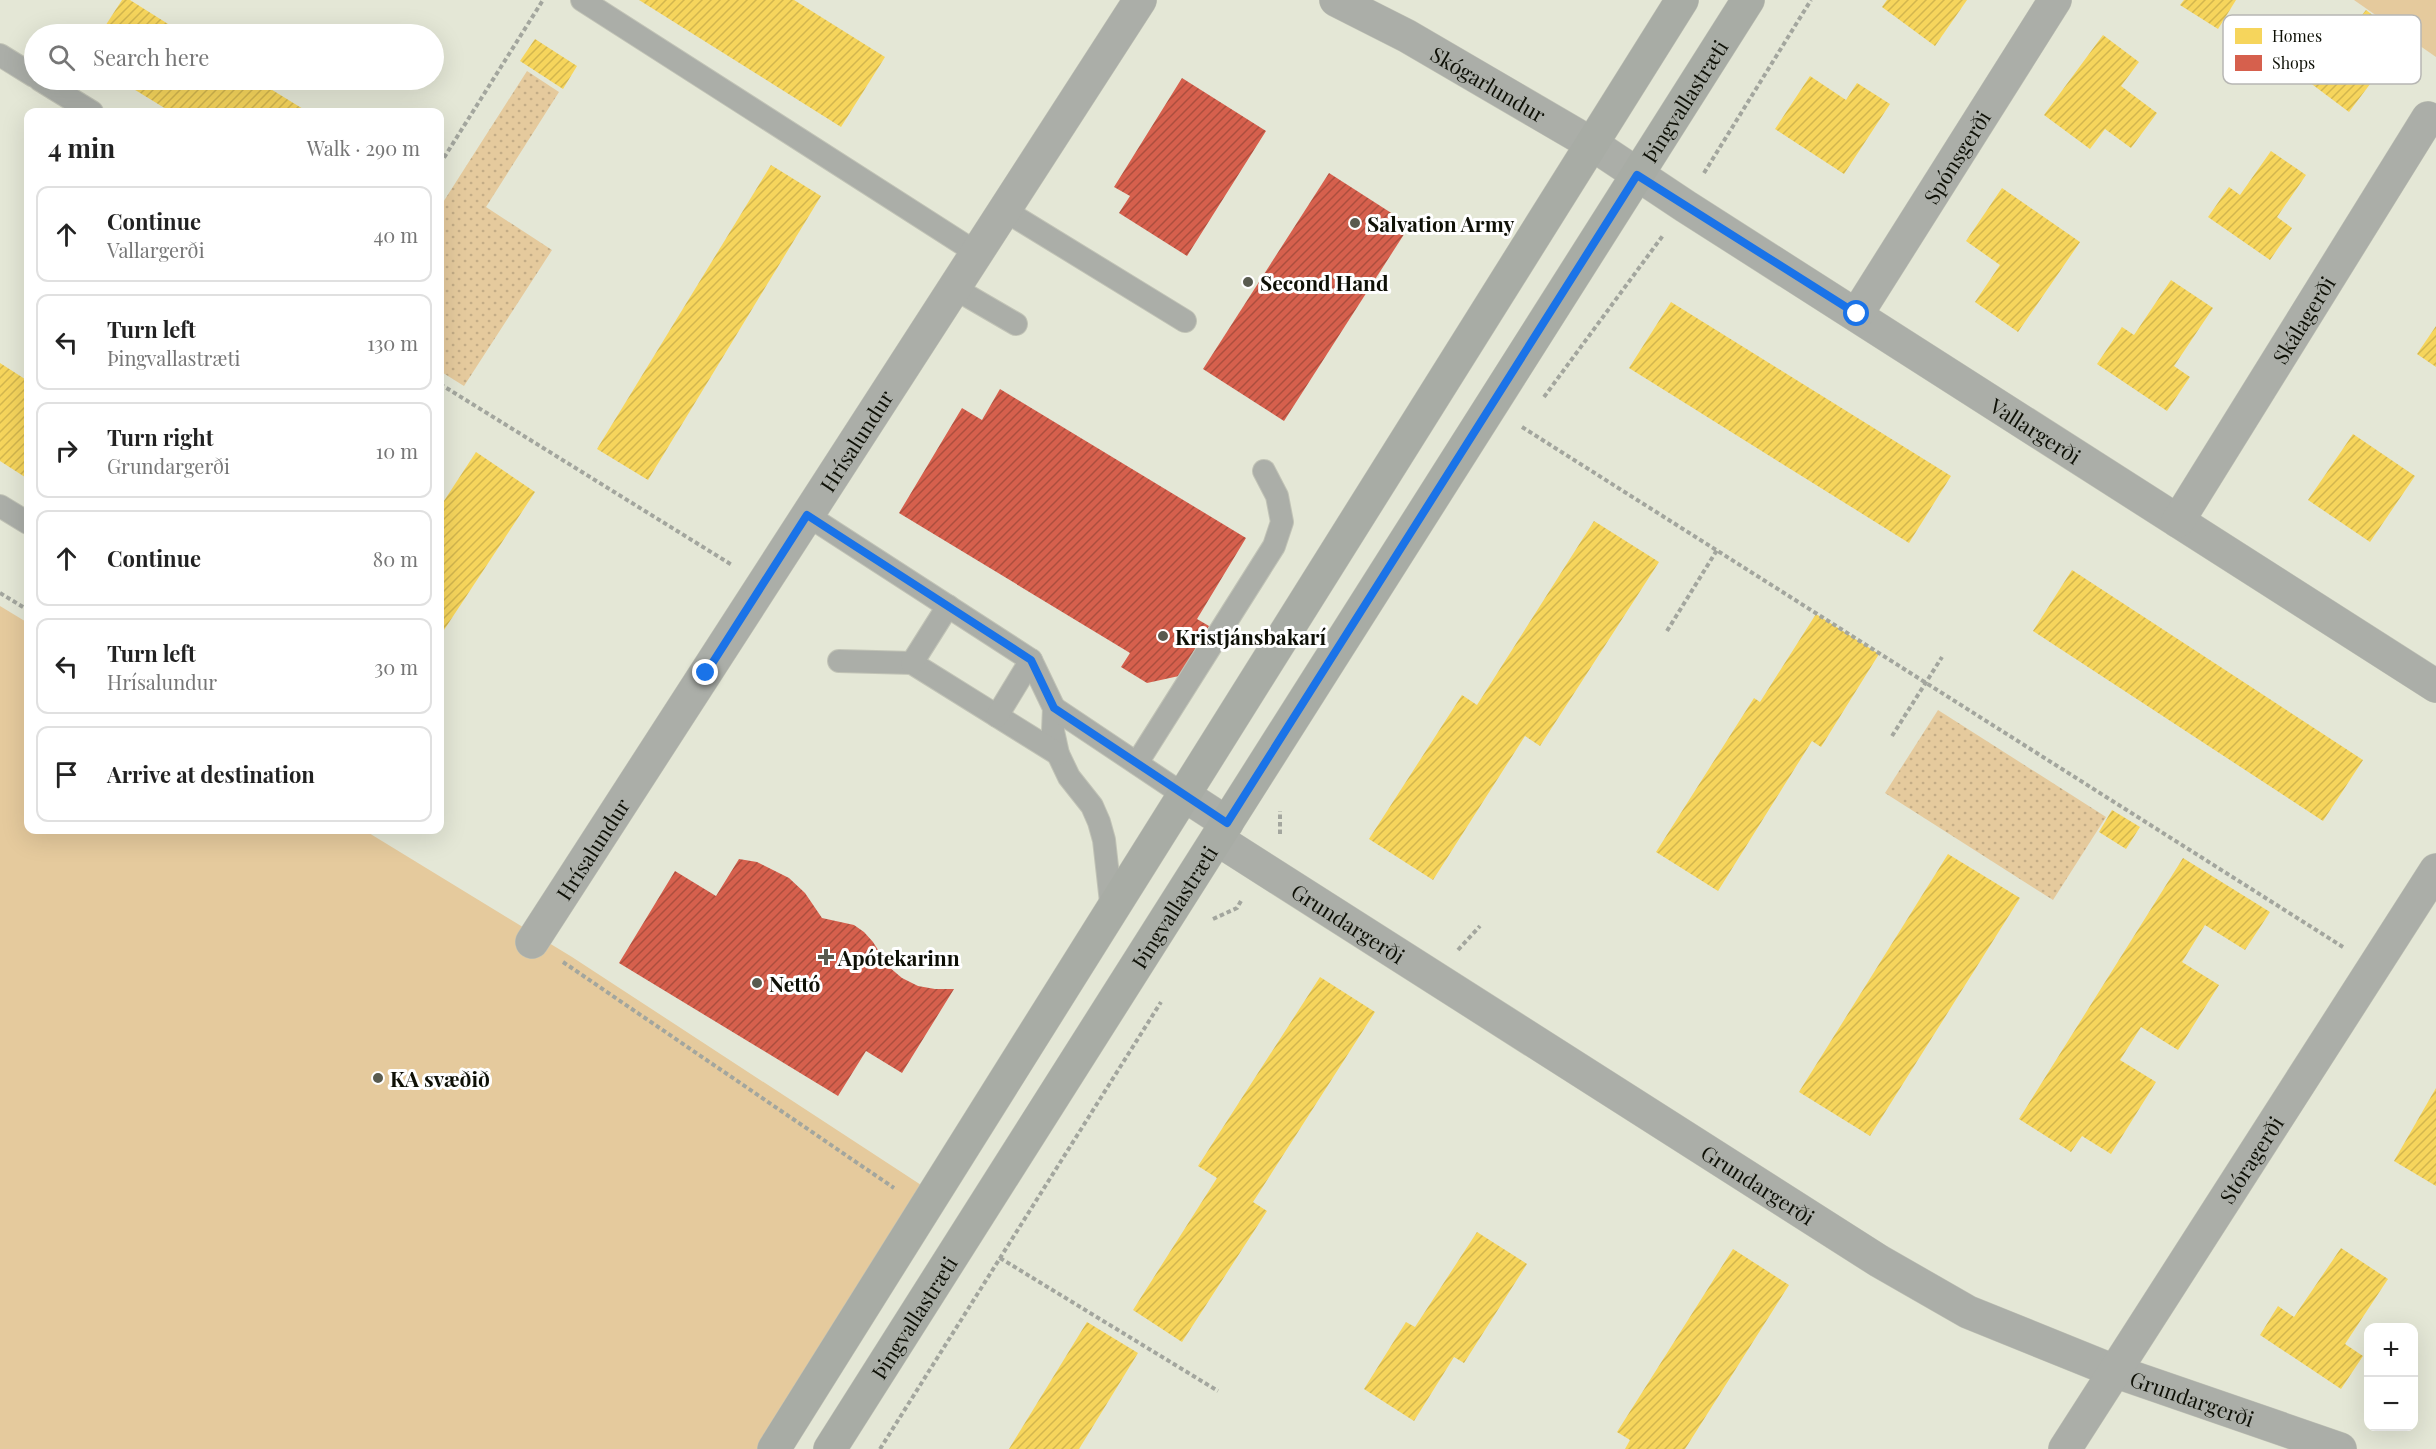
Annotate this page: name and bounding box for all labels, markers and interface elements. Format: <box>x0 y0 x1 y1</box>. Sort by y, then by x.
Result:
legend <box>2223 15 2421 84</box>
search box <box>24 24 444 90</box>
text: Homes <box>2272 25 2322 46</box>
street label: Þingvallastræti <box>1635 34 1733 167</box>
street label: Skógarlundur <box>1426 39 1552 128</box>
icon: search <box>45 41 78 74</box>
text: Search here <box>93 42 209 72</box>
text: Shops <box>2272 52 2315 73</box>
street label: Spónsgerði <box>1916 105 1996 209</box>
text: 4 min <box>48 130 115 165</box>
text: Walk · 290 m <box>307 134 420 161</box>
text: Continue <box>107 206 201 236</box>
place label: Salvation Army <box>1367 209 1514 237</box>
marker: Salvation Army <box>1348 216 1362 230</box>
icon: ahead <box>50 218 83 251</box>
text: 40 m <box>373 221 418 248</box>
text: Vallargerði <box>107 236 205 263</box>
place label: Second Hand <box>1260 268 1389 296</box>
street label: Skálagerði <box>2265 271 2341 369</box>
marker: Second Hand <box>1241 275 1255 289</box>
route start <box>1843 300 1869 326</box>
text: Turn left <box>107 314 196 344</box>
icon: left <box>50 326 83 359</box>
text: 130 m <box>367 329 418 356</box>
text: Þingvallastræti <box>107 344 240 371</box>
street label: Hrísalundur <box>813 384 899 497</box>
street label: Vallargerði <box>1984 390 2087 470</box>
text: Turn right <box>107 422 213 452</box>
icon: right <box>50 434 83 467</box>
text: 10 m <box>376 437 418 464</box>
text: Grundargerði <box>107 452 230 479</box>
icon: ahead <box>50 542 83 575</box>
text: Continue <box>107 543 201 573</box>
text: 80 m <box>373 545 418 572</box>
place label: Kristjánsbakarí <box>1175 622 1327 650</box>
marker: Kristjánsbakarí <box>1156 629 1170 643</box>
text: Turn left <box>107 638 196 668</box>
icon: left <box>50 650 83 683</box>
text: 30 m <box>374 653 418 680</box>
route end <box>692 659 718 685</box>
text: Hrísalundur <box>107 668 217 695</box>
icon: arrive <box>50 758 83 791</box>
text: Arrive at destination <box>107 759 315 789</box>
street label: Hrísalundur <box>549 792 636 905</box>
street label: Þingvallastræti <box>1124 840 1223 973</box>
street label: Grundargerði <box>1287 876 1411 969</box>
place label: Apótekarinn <box>837 943 960 971</box>
marker: Apótekarinn <box>819 950 833 964</box>
place label: Nettó <box>769 969 820 997</box>
marker: Nettó <box>750 976 764 990</box>
place label: KA svæðið <box>390 1064 490 1092</box>
marker: KA svæðið <box>371 1071 385 1085</box>
street label: Stóragerði <box>2212 1110 2289 1208</box>
street label: Grundargerði <box>1696 1138 1820 1231</box>
street label: Þingvallastræti <box>864 1251 963 1384</box>
map controls <box>2364 1323 2418 1431</box>
button: + <box>2364 1323 2418 1377</box>
street label: Grundargerði <box>2127 1364 2258 1432</box>
button: − <box>2364 1377 2418 1431</box>

